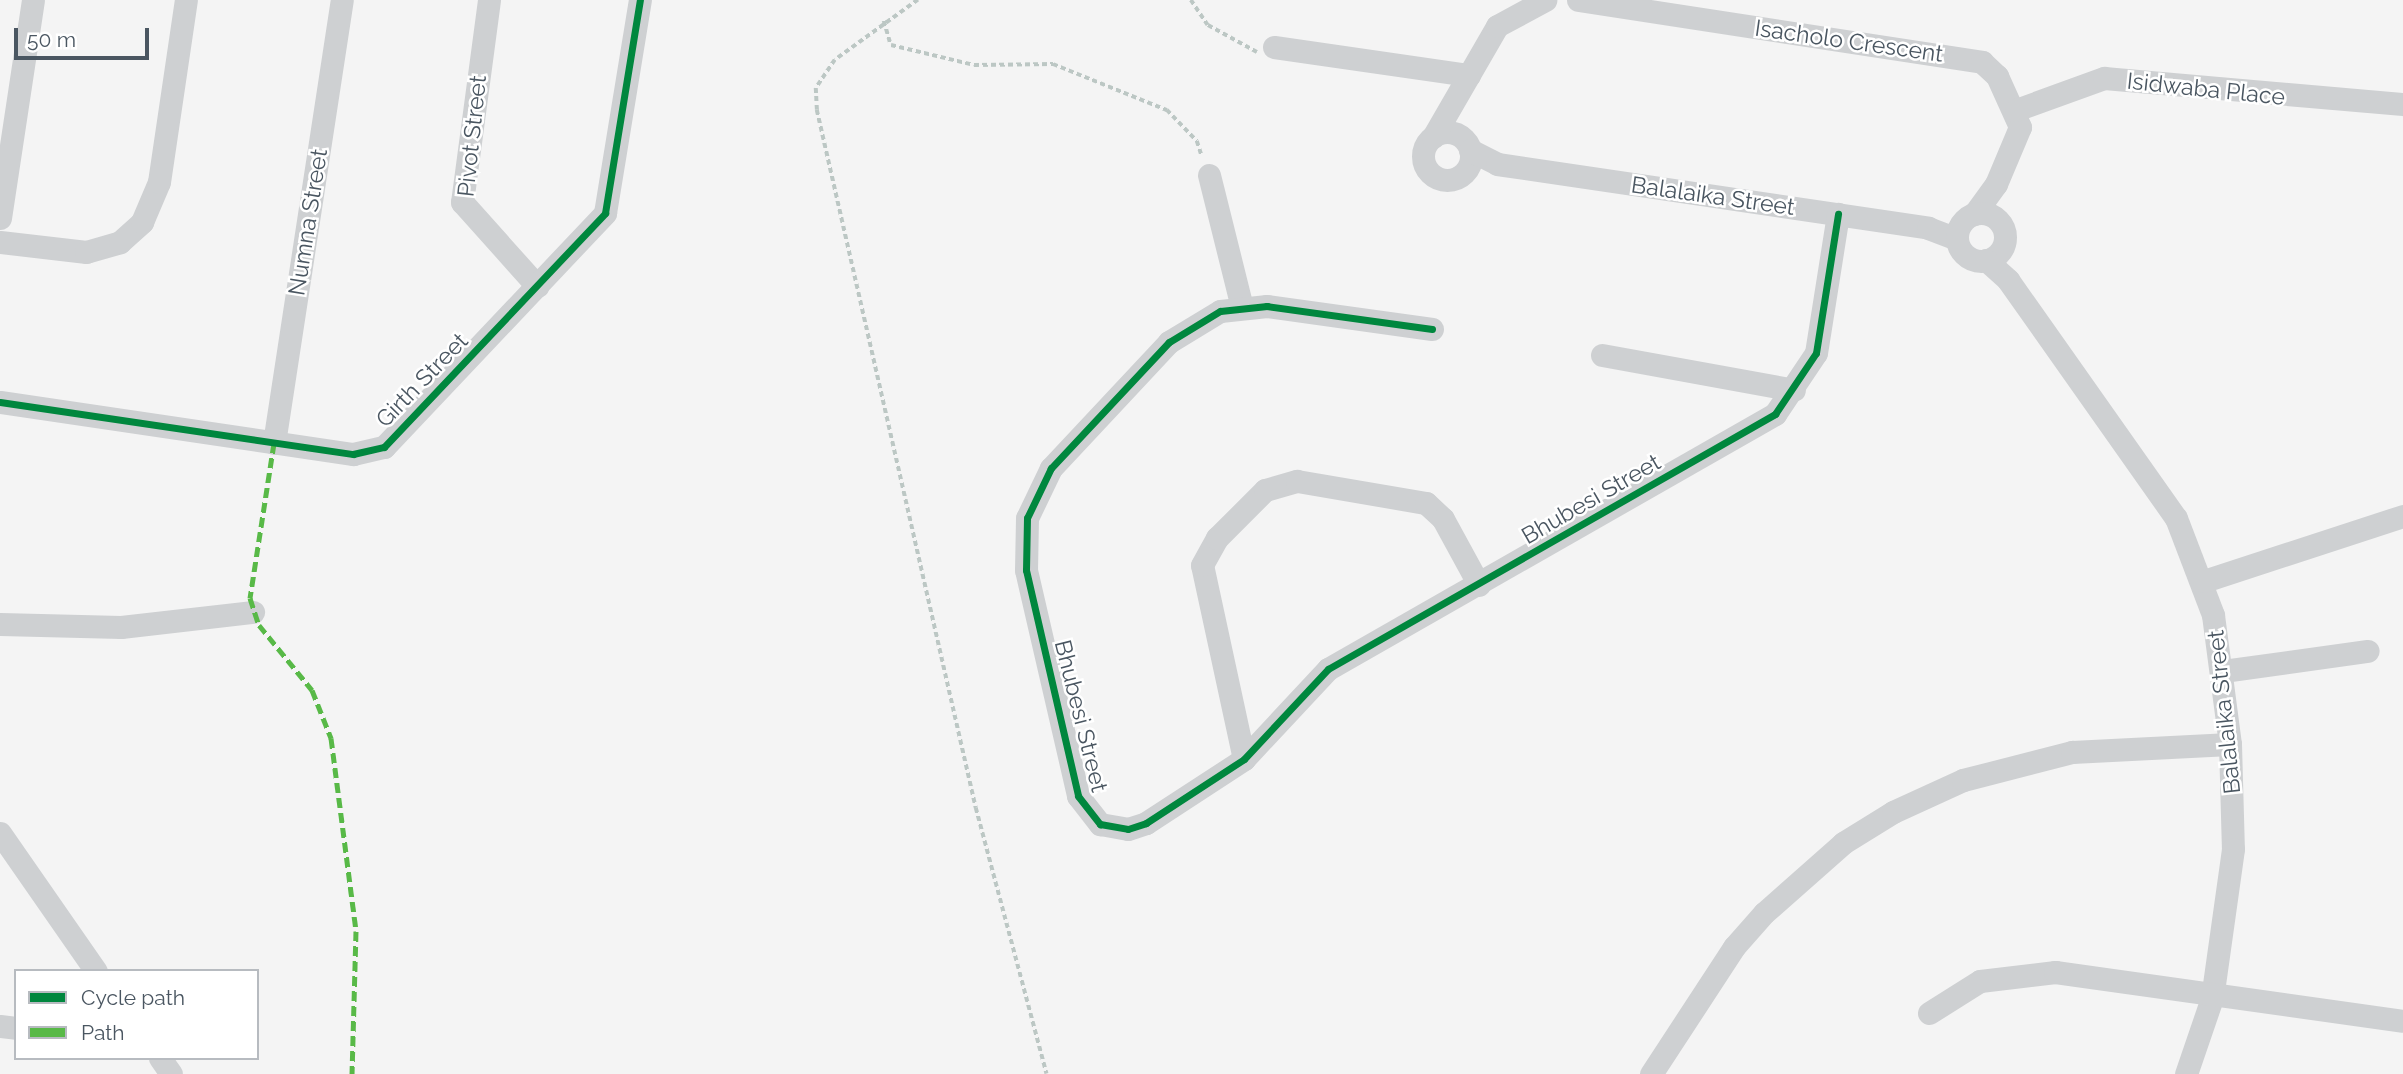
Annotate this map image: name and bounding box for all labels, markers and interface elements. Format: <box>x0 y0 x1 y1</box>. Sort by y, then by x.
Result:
scale bar <box>18 14 152 58</box>
street label: Isacholo Crescent <box>1753 14 1945 68</box>
text: 50 m <box>27 27 76 52</box>
street label: Isidwaba Place <box>2126 67 2286 111</box>
street label: Pivot Street <box>452 74 492 198</box>
street label: Numna Street <box>283 147 333 297</box>
street label: Balalaika Street <box>1630 171 1796 221</box>
street label: Girth Street <box>370 327 474 433</box>
street label: Bhubesi Street <box>1517 448 1665 550</box>
street label: Balalaika Street <box>2202 629 2246 795</box>
street label: Bhubesi Street <box>1049 637 1113 795</box>
legend <box>14 969 259 1060</box>
text: Cycle path <box>81 985 185 1010</box>
text: Path <box>81 1020 125 1045</box>

